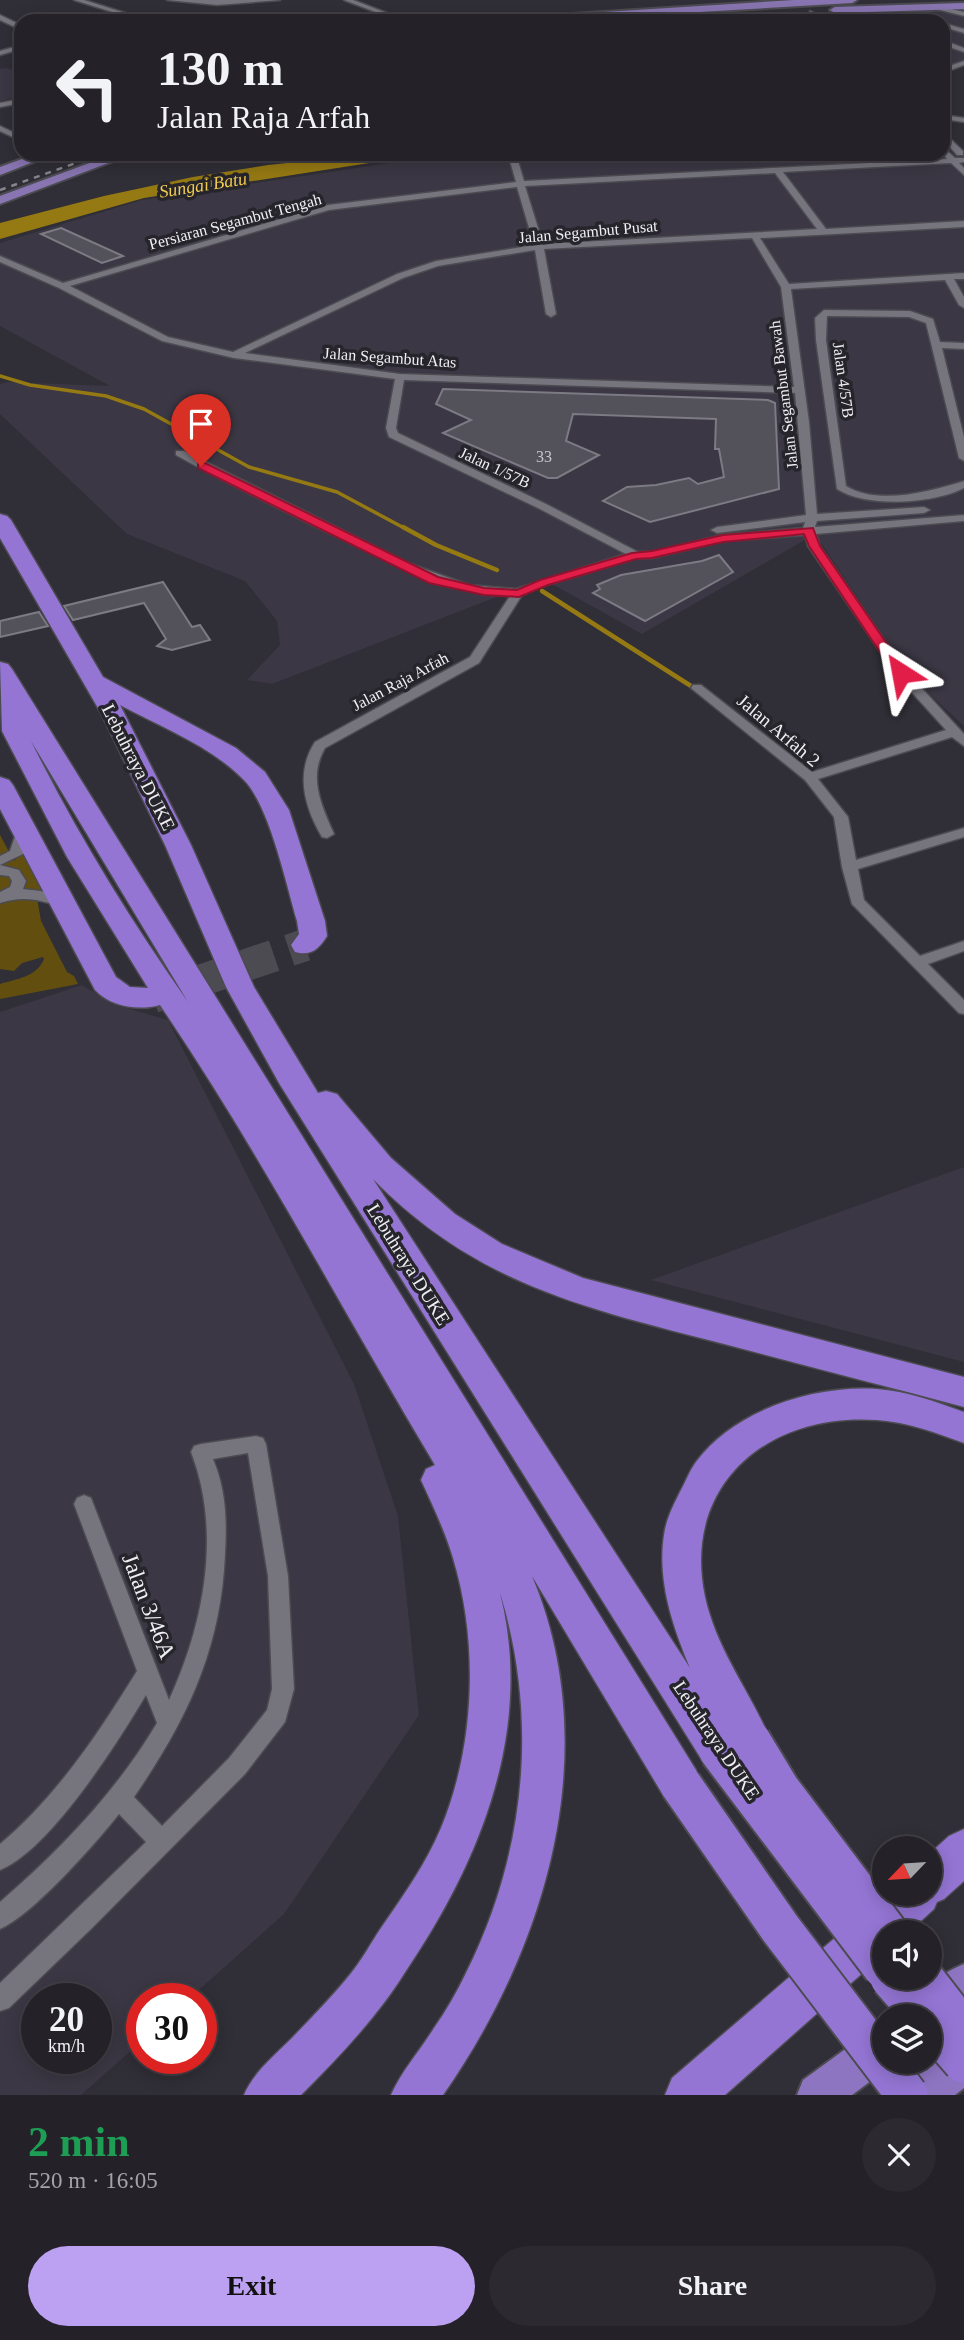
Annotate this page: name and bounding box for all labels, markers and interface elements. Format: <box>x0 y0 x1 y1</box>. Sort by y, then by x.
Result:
text: 130 m <box>157 41 284 96</box>
icon: left <box>42 42 133 133</box>
text: Jalan Raja Arfah <box>157 99 370 135</box>
water label: Sungai Batu <box>158 168 248 202</box>
street label: Persiaran Segambut Tengah <box>147 190 324 254</box>
street label: Jalan Segambut Pusat <box>518 217 659 247</box>
street label: Jalan Segambut Bawah <box>766 320 802 470</box>
street label: Jalan 4/57B <box>830 341 857 419</box>
street label: Jalan Segambut Atas <box>323 344 457 372</box>
pin <box>171 394 231 466</box>
icon: arrive <box>182 405 220 443</box>
street label: Jalan 1/57B <box>457 444 533 491</box>
house number: 33 <box>536 448 552 465</box>
position arrow <box>864 636 938 710</box>
street label: Jalan Raja Arfah <box>349 649 452 715</box>
street label: Jalan Arfah 2 <box>733 690 824 771</box>
street label: Lebuhraya DUKE <box>98 701 179 834</box>
street label: Lebuhraya DUKE <box>363 1200 454 1329</box>
street label: Jalan 3/46A <box>117 1550 180 1663</box>
street label: Lebuhraya DUKE <box>669 1677 764 1804</box>
north arrow <box>872 1836 942 1906</box>
map controls <box>872 1836 942 2074</box>
button: sound <box>872 1920 942 1990</box>
speed limit sign: 30 <box>126 1983 217 2074</box>
text: 20 <box>49 2000 84 2039</box>
button: layers <box>872 2004 942 2074</box>
text: km/h <box>48 2036 85 2056</box>
button: close <box>862 2118 936 2192</box>
text: 2 min <box>28 2119 130 2165</box>
text: 520 m · 16:05 <box>28 2168 158 2193</box>
button: Exit <box>28 2246 475 2326</box>
button: Share <box>489 2246 936 2326</box>

